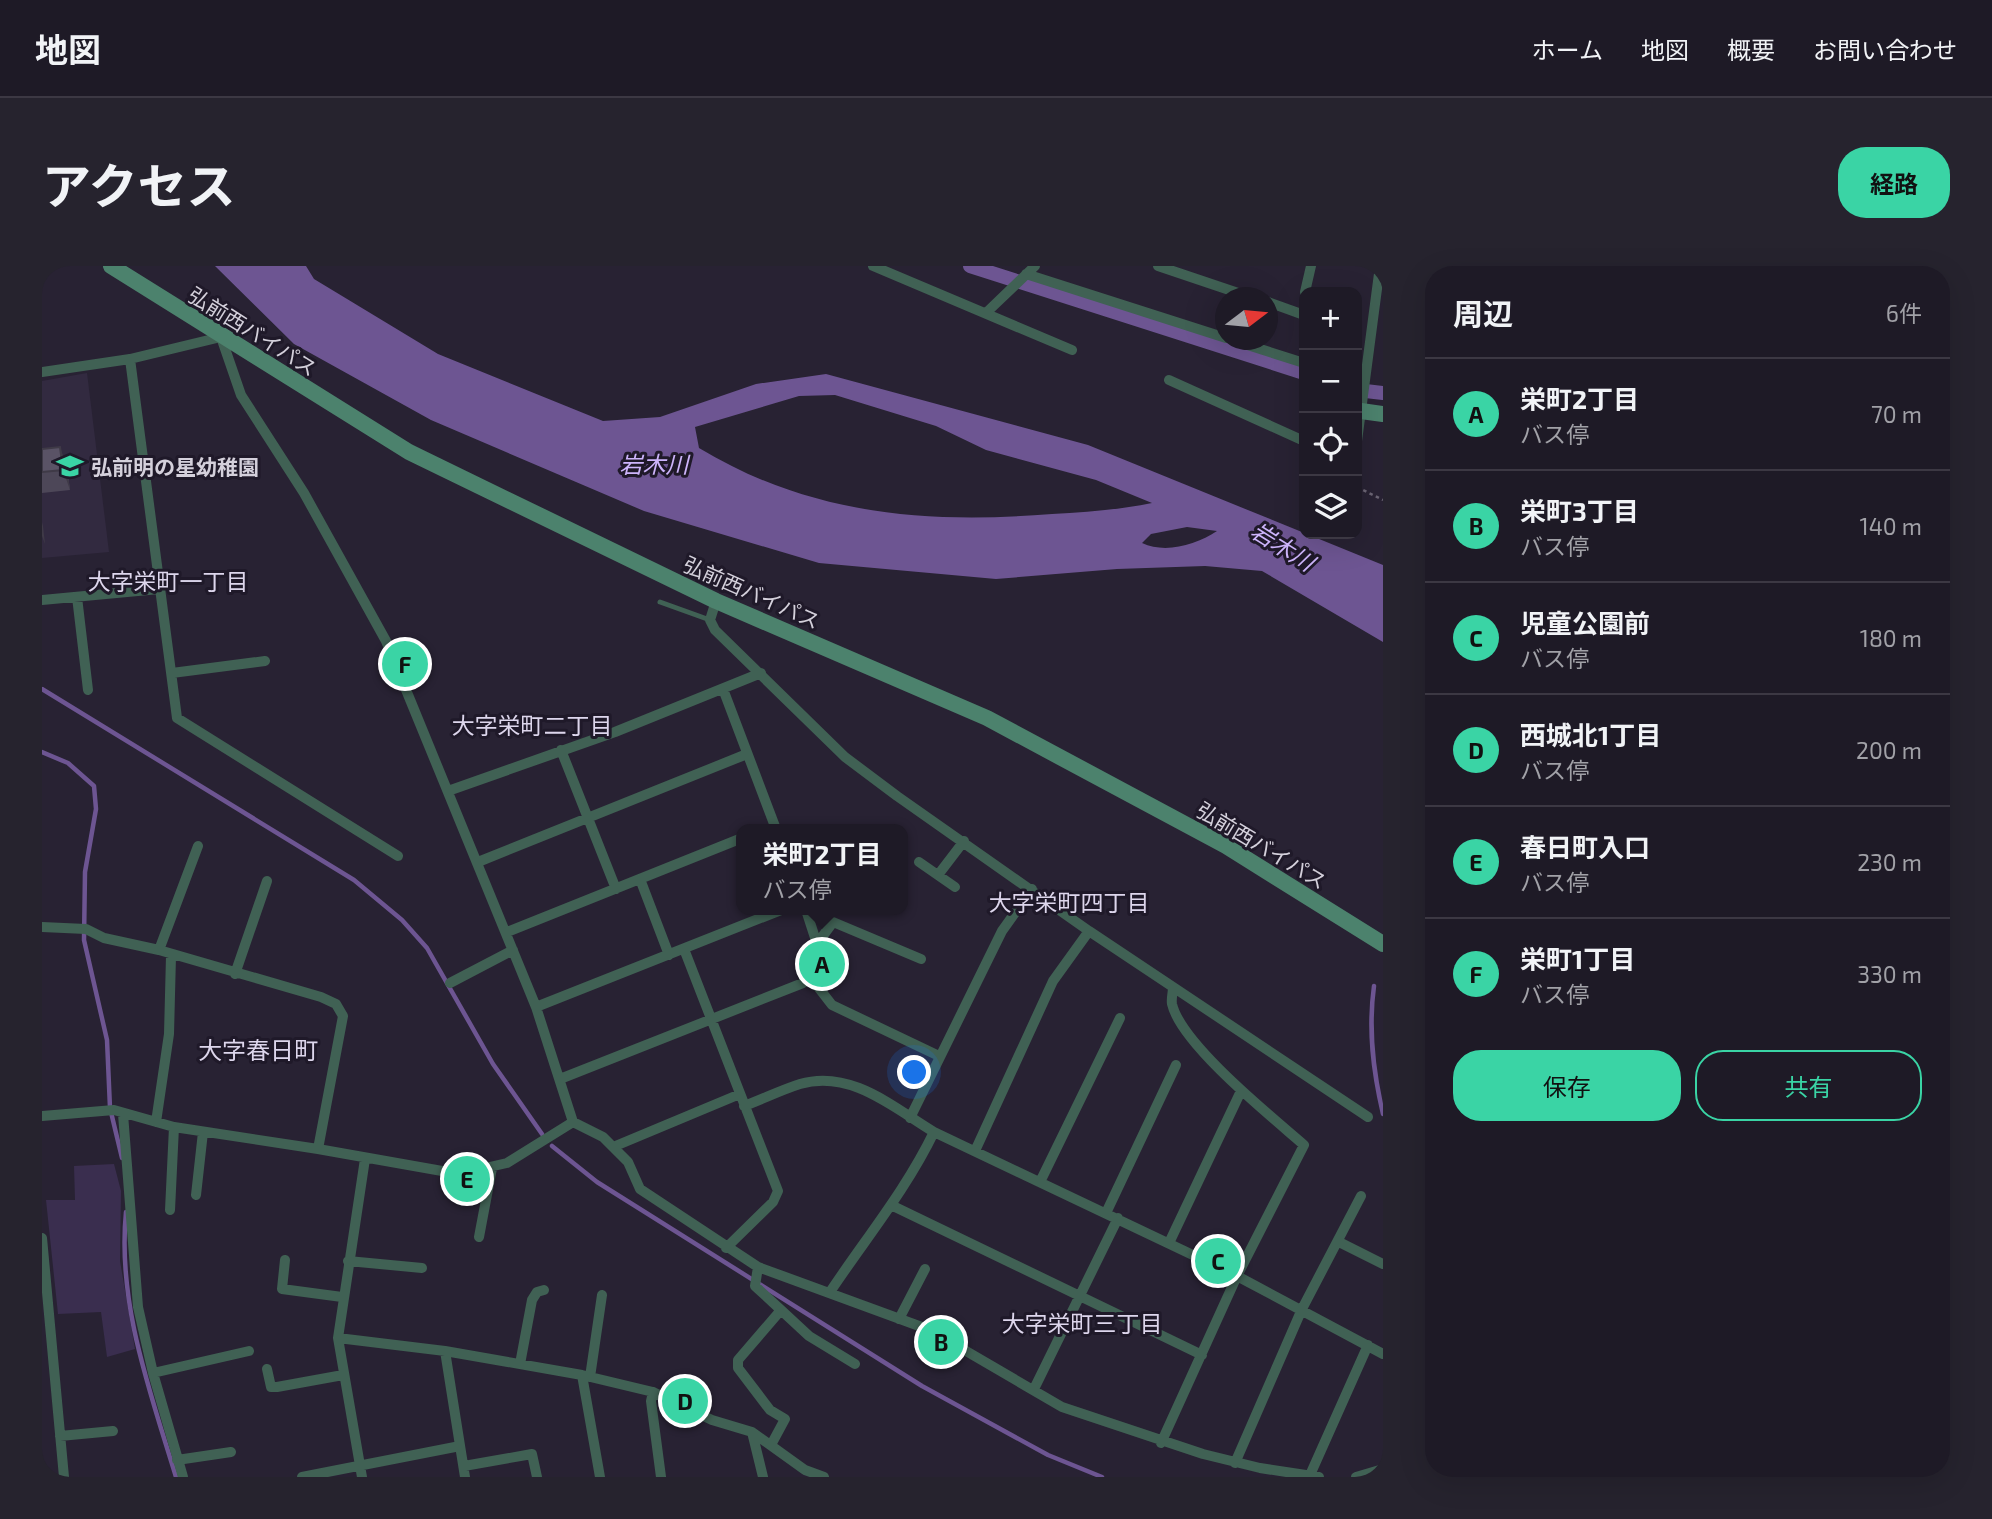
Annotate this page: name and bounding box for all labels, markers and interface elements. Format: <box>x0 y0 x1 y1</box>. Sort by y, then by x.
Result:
text: 地図 <box>35 29 101 69</box>
text: ホーム <box>1532 35 1603 64</box>
text: 地図 <box>1641 35 1689 64</box>
text: 概要 <box>1727 35 1775 64</box>
text: お問い合わせ <box>1813 35 1957 64</box>
button: 経路 <box>1838 147 1950 218</box>
text: アクセス <box>42 155 236 214</box>
street label: 弘前西バイパス <box>184 282 322 380</box>
north arrow <box>1215 287 1278 350</box>
map controls <box>1299 287 1362 539</box>
button: + <box>1299 287 1362 350</box>
text: 周辺 <box>1453 295 1513 331</box>
text: 6件 <box>1886 299 1922 327</box>
button: − <box>1299 350 1362 413</box>
text: 栄町2丁目 <box>1520 383 1639 414</box>
text: A <box>1468 400 1484 428</box>
text: 70 m <box>1871 400 1922 428</box>
button: locate <box>1299 413 1362 476</box>
text: バス停 <box>1520 420 1589 448</box>
water label: 岩木川 <box>620 450 692 478</box>
school or university icon: 弘前明の星幼稚園 <box>55 451 85 481</box>
place label: 弘前明の星幼稚園 <box>91 454 259 479</box>
button: layers <box>1299 476 1362 539</box>
text: 栄町3丁目 <box>1520 495 1639 526</box>
text: B <box>1469 512 1483 540</box>
text: 140 m <box>1860 512 1922 540</box>
water label: 岩木川 <box>1246 516 1322 578</box>
text: バス停 <box>1520 532 1589 560</box>
street label: 弘前西バイパス <box>680 551 824 633</box>
district label: 大字栄町一丁目 <box>88 567 249 595</box>
text: 児童公園前 <box>1520 607 1650 638</box>
text: C <box>1469 624 1483 652</box>
text: 180 m <box>1860 624 1922 652</box>
pin: F <box>382 638 428 690</box>
text: バス停 <box>1520 644 1589 672</box>
district label: 大字栄町二丁目 <box>452 711 613 739</box>
text: 西城北1丁目 <box>1520 719 1661 750</box>
text: D <box>1468 736 1484 764</box>
text: 200 m <box>1856 736 1922 764</box>
text: バス停 <box>1520 756 1589 784</box>
street label: 弘前西バイパス <box>1193 797 1331 893</box>
popup <box>736 824 908 915</box>
text: 春日町入口 <box>1520 831 1650 862</box>
text: 栄町2丁目 <box>762 838 882 869</box>
text: E <box>1469 848 1483 876</box>
text: 230 m <box>1857 848 1922 876</box>
text: バス停 <box>1520 868 1589 896</box>
text: バス停 <box>762 875 831 903</box>
district label: 大字栄町四丁目 <box>989 888 1150 916</box>
pin: A <box>799 938 845 990</box>
text: 栄町1丁目 <box>1520 943 1635 974</box>
text: F <box>1470 960 1482 988</box>
text: 330 m <box>1857 960 1922 988</box>
text: バス停 <box>1520 980 1589 1008</box>
district label: 大字春日町 <box>198 1035 318 1064</box>
button: 保存 <box>1453 1050 1681 1121</box>
button: 共有 <box>1695 1050 1922 1121</box>
your location <box>897 1055 931 1089</box>
pin: E <box>444 1153 490 1205</box>
pin: C <box>1195 1235 1241 1287</box>
district label: 大字栄町三丁目 <box>1002 1309 1163 1337</box>
pin: B <box>918 1316 964 1368</box>
pin: D <box>662 1375 708 1427</box>

